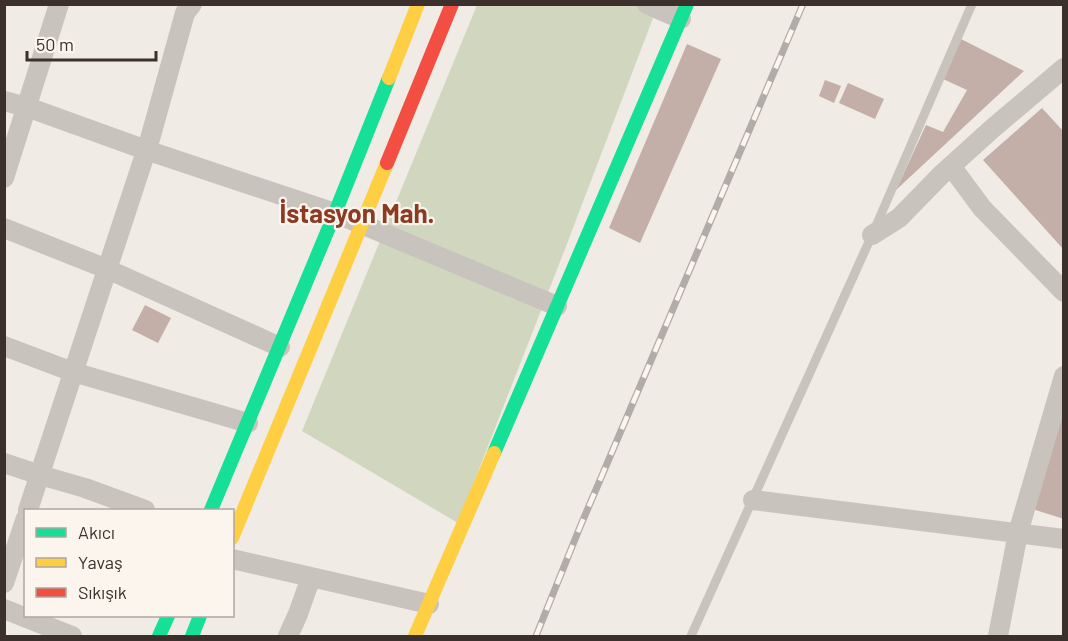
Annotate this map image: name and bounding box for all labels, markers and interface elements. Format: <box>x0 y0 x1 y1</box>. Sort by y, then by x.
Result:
scale bar <box>27 24 156 62</box>
text: 50 m <box>36 33 74 55</box>
district label: İstasyon Mah. <box>279 197 435 228</box>
legend <box>24 509 234 617</box>
text: Akıcı <box>78 521 115 543</box>
text: Yavaş <box>78 551 123 573</box>
text: Sıkışık <box>78 581 127 603</box>

